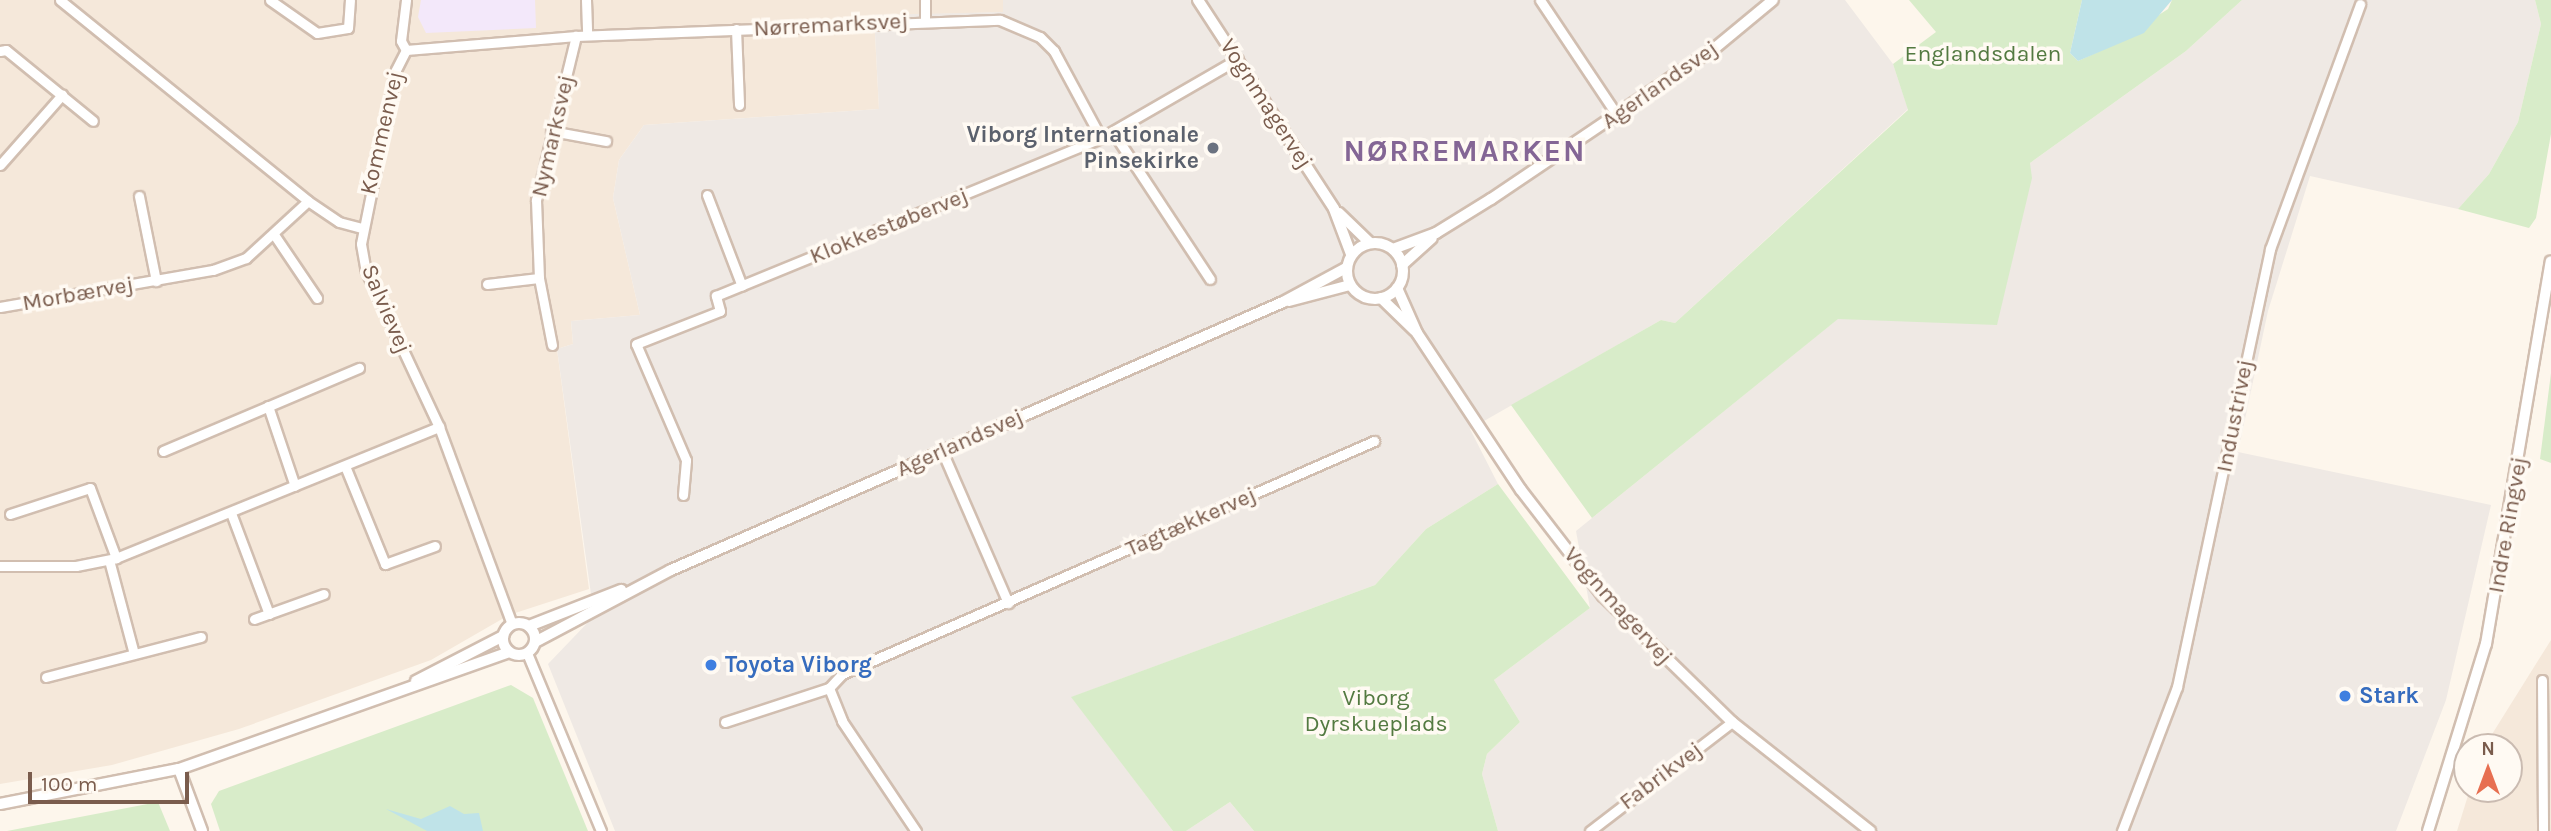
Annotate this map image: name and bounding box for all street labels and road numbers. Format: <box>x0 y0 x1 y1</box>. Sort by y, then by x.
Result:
street label: Nørremarksvej <box>753 7 909 43</box>
street label: Vognmagervej <box>1214 34 1318 174</box>
street label: Agerlandsvej <box>1597 35 1723 135</box>
street label: Kommenvej <box>354 69 410 197</box>
street label: Nymarksvej <box>526 72 580 200</box>
street label: Klokkestøbervej <box>806 182 972 270</box>
street label: Salvievej <box>355 260 417 358</box>
street label: Morbærvej <box>20 271 136 317</box>
street label: Industrivej <box>2211 357 2259 475</box>
street label: Agerlandsvej <box>892 403 1028 483</box>
street label: Indre Ringvej <box>2482 455 2534 595</box>
street label: Tagtækkervej <box>1121 481 1261 563</box>
street label: Vognmagervej <box>1558 541 1678 671</box>
street label: Fabrikvej <box>1614 736 1708 816</box>

